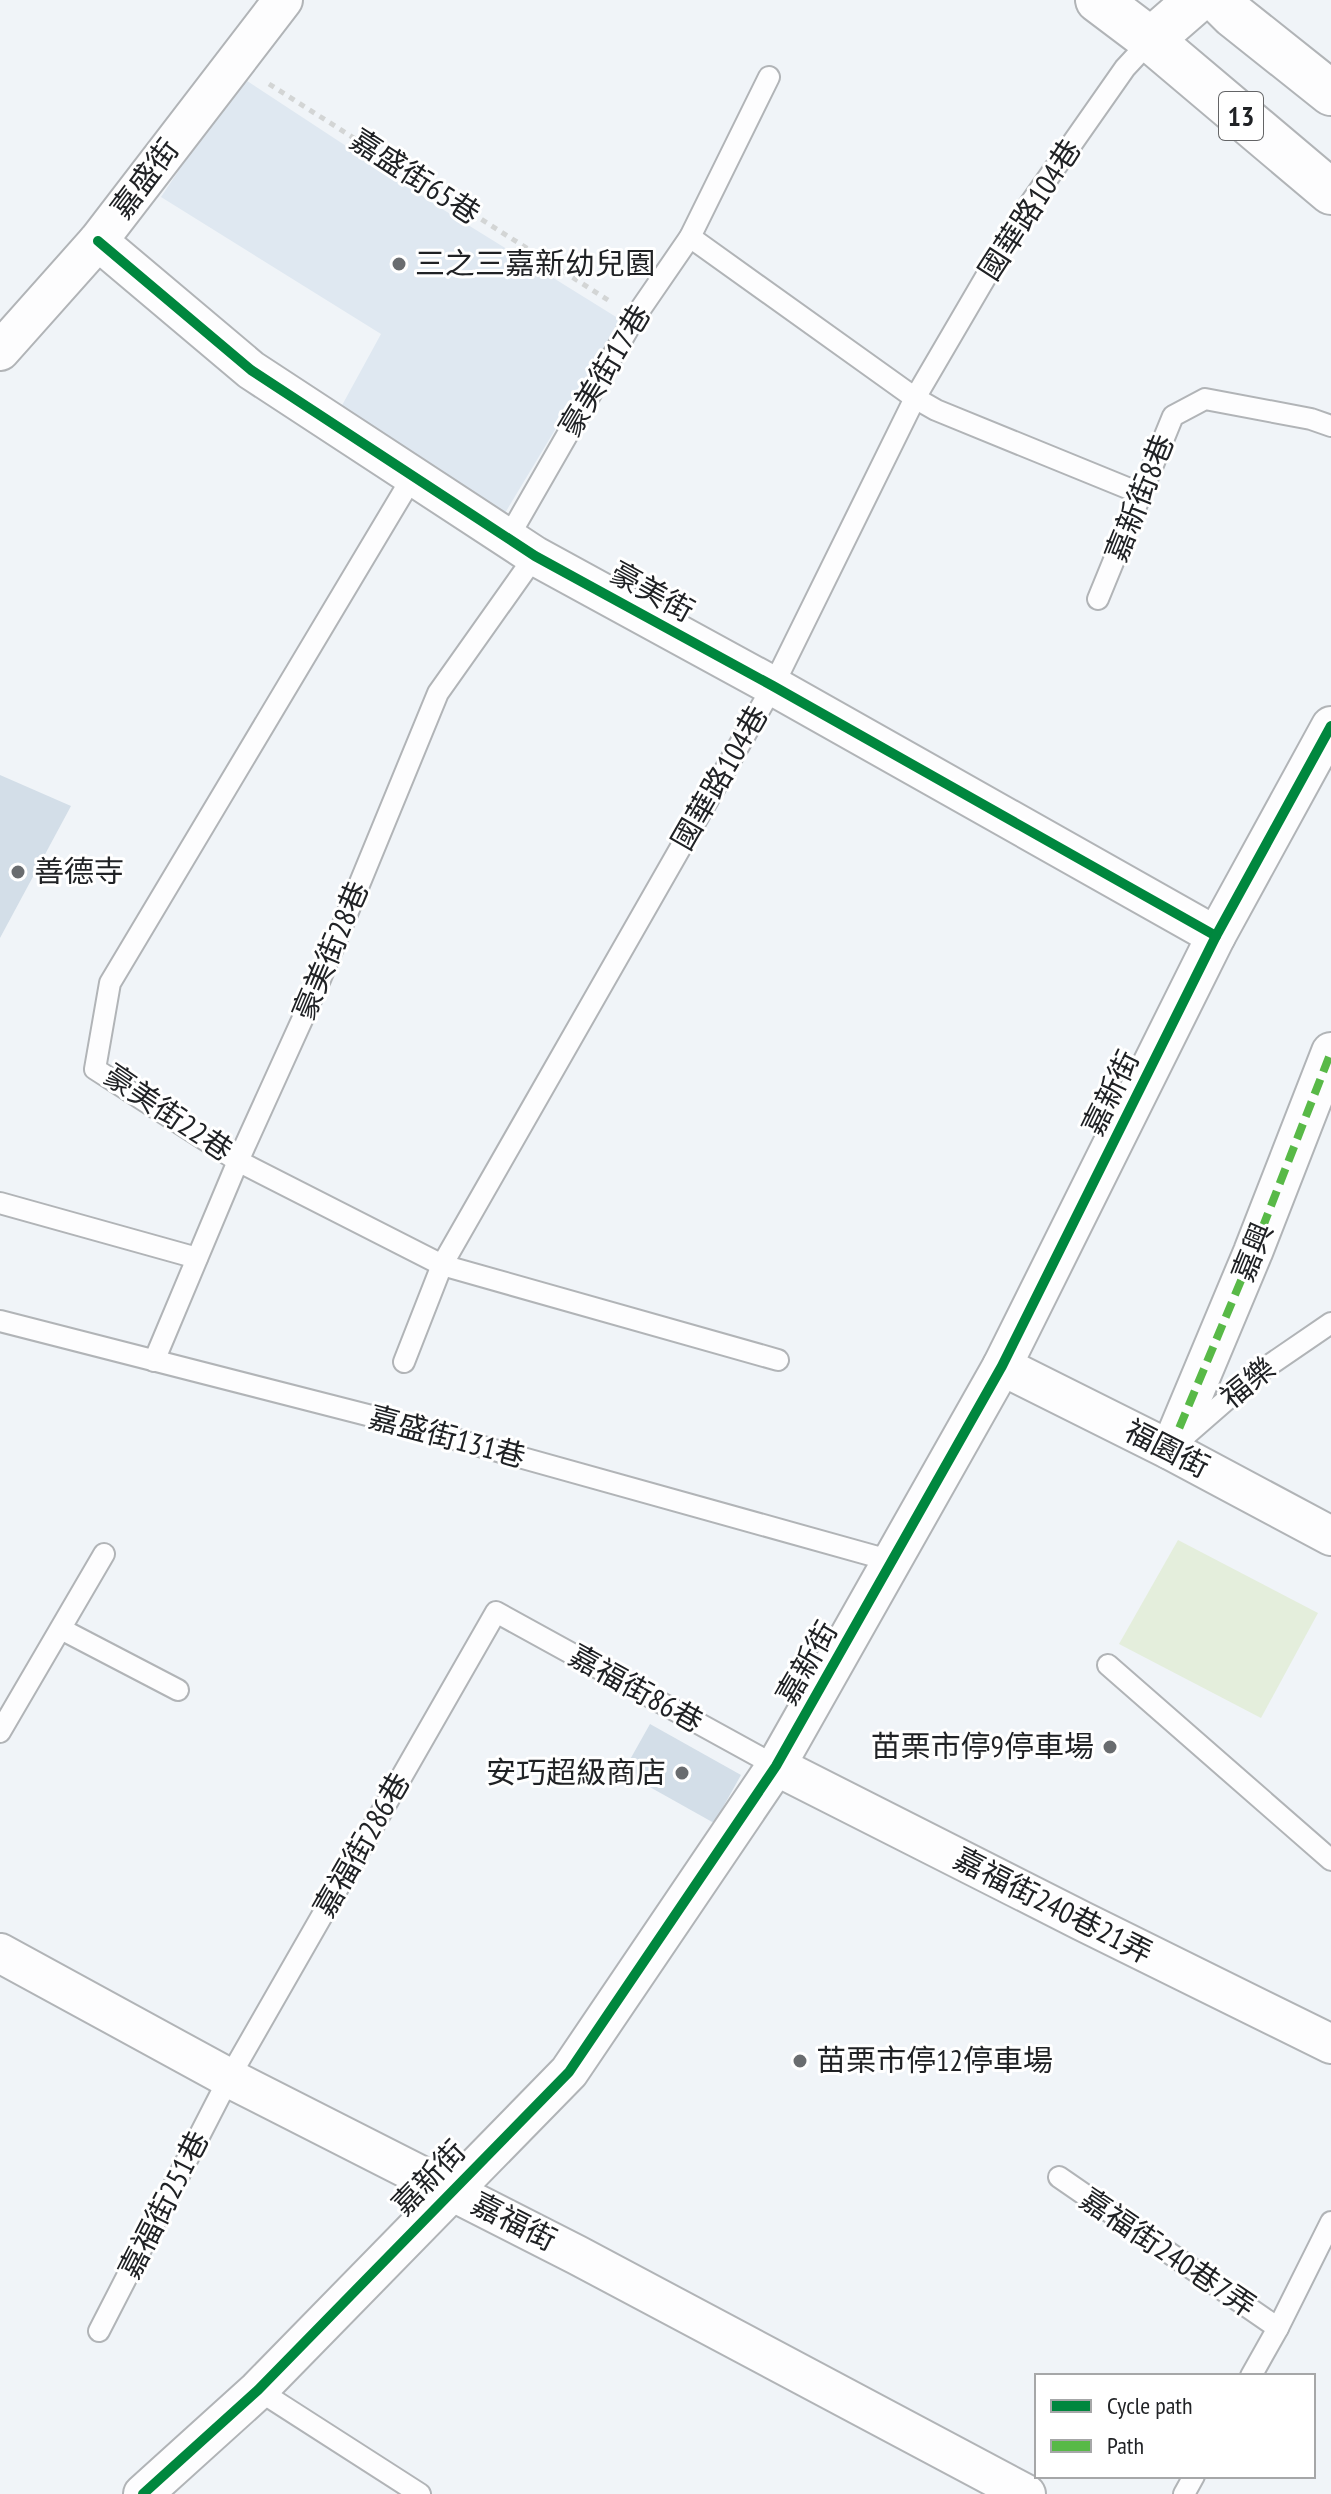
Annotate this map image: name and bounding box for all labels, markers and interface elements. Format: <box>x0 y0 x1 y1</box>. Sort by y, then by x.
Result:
road number: 13 <box>1219 92 1263 140</box>
street label: 嘉盛街65巷 <box>344 119 488 232</box>
street label: 嘉盛街 <box>101 130 186 226</box>
street label: 國華路104巷 <box>969 131 1089 287</box>
place label: 三之三嘉新幼兒園 <box>415 243 655 282</box>
marker: 三之三嘉新幼兒園 <box>390 255 408 273</box>
street label: 豪美街17巷 <box>549 297 658 443</box>
street label: 嘉新街8巷 <box>1096 428 1182 567</box>
street label: 豪美街 <box>604 552 702 630</box>
street label: 國華路104巷 <box>662 698 776 856</box>
place label: 善德寺 <box>34 851 124 890</box>
marker: 善德寺 <box>9 863 27 881</box>
street label: 豪美街28巷 <box>283 875 376 1026</box>
street label: 嘉新街 <box>1072 1043 1147 1141</box>
street label: 豪美街22巷 <box>97 1054 241 1169</box>
street label: 嘉興 <box>1222 1216 1281 1287</box>
street label: 福樂 <box>1211 1348 1283 1416</box>
street label: 嘉盛街131巷 <box>365 1396 530 1475</box>
street label: 福園街 <box>1119 1410 1217 1485</box>
street label: 嘉新街 <box>766 1614 845 1711</box>
street label: 嘉福街86巷 <box>563 1635 710 1740</box>
place label: 苗栗市停9停車場 <box>871 1726 1094 1765</box>
marker: 苗栗市停9停車場 <box>1101 1738 1119 1756</box>
place label: 安巧超級商店 <box>486 1752 666 1791</box>
marker: 安巧超級商店 <box>673 1764 691 1782</box>
street label: 嘉福街286巷 <box>304 1765 418 1923</box>
street label: 嘉福街240巷21弄 <box>948 1838 1159 1971</box>
place label: 苗栗市停12停車場 <box>816 2040 1053 2079</box>
marker: 苗栗市停12停車場 <box>791 2052 809 2070</box>
street label: 嘉福街251巷 <box>109 2124 216 2285</box>
street label: 嘉新街 <box>383 2131 473 2223</box>
street label: 嘉福街240巷7弄 <box>1073 2179 1264 2325</box>
street label: 嘉福街 <box>466 2183 564 2258</box>
legend <box>1035 2374 1315 2478</box>
text: Cycle path <box>1107 2390 1193 2421</box>
text: Path <box>1107 2430 1144 2461</box>

